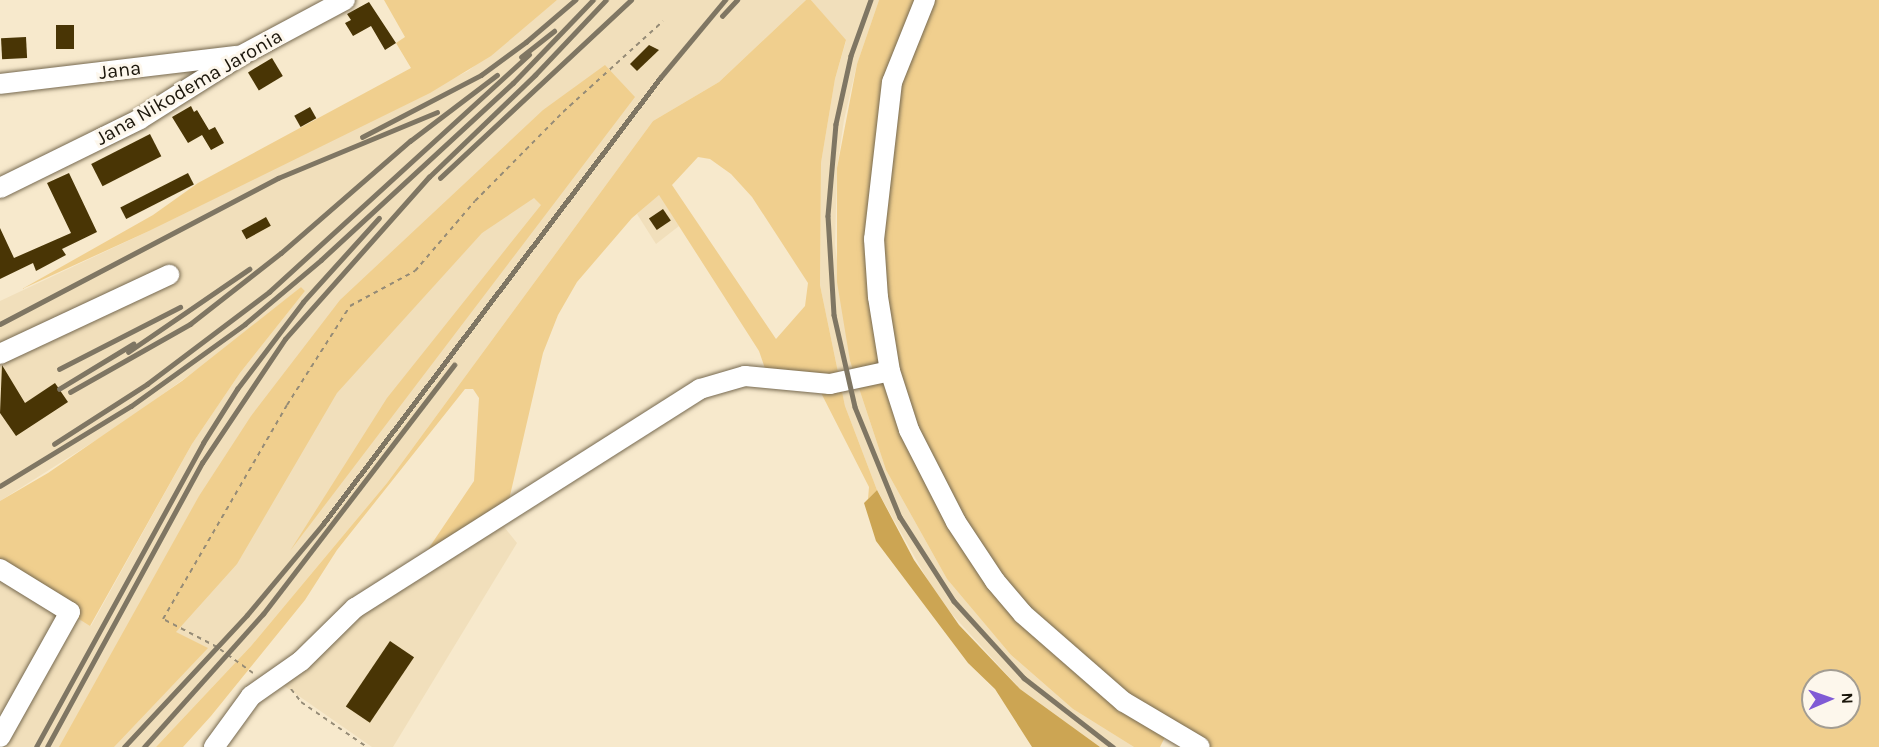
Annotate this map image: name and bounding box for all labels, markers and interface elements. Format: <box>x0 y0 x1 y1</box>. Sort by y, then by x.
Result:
street label: Jana Nikodema Jaronia <box>91 24 287 150</box>
street label: Jana <box>98 56 142 84</box>
north arrow <box>1801 669 1861 729</box>
text: N <box>1838 692 1857 704</box>

